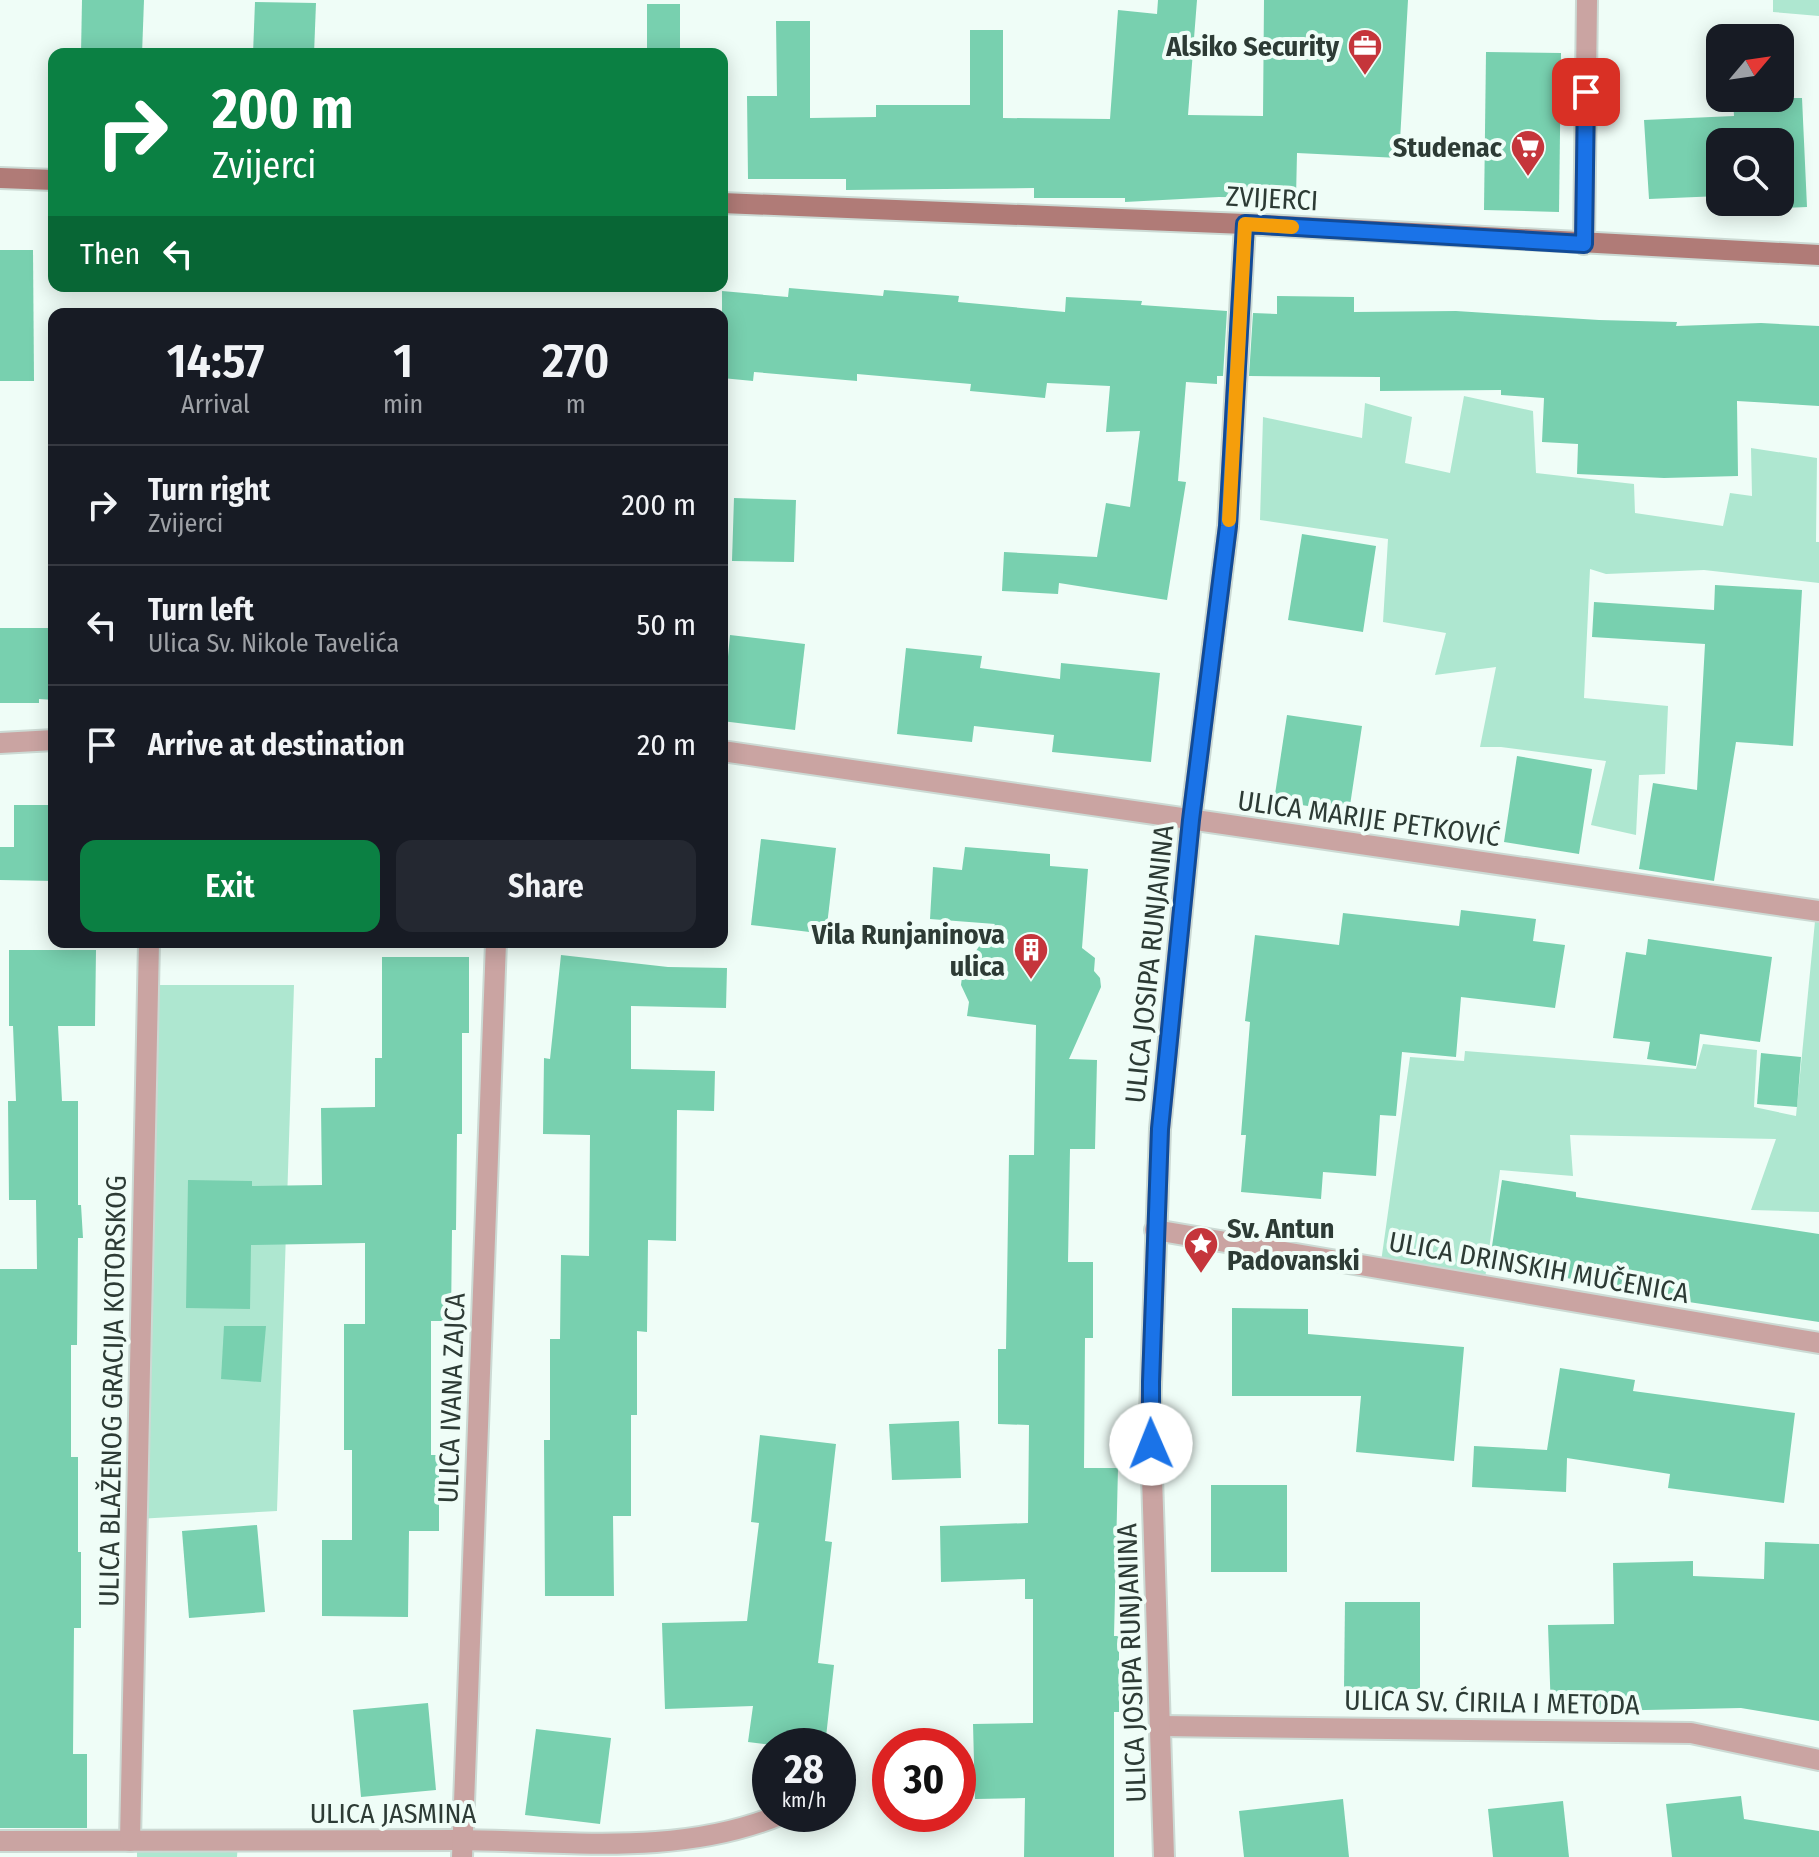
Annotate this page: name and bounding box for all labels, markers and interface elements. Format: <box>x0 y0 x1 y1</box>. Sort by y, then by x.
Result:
north arrow <box>1706 24 1794 112</box>
map controls <box>1706 24 1794 216</box>
office icon: Alsiko Security <box>1346 27 1384 77</box>
place label: Alsiko Security <box>1165 30 1340 63</box>
pin <box>1552 58 1620 126</box>
icon: arrive <box>1564 70 1608 114</box>
text: 200 m <box>212 76 353 143</box>
icon: right <box>80 80 184 184</box>
supermarket icon: Studenac <box>1509 128 1547 178</box>
button: search <box>1706 128 1794 216</box>
place label: Studenac <box>1393 131 1503 164</box>
text: Zvijerci <box>212 144 316 188</box>
street label: ZVIJERCI <box>1225 180 1319 217</box>
icon: left <box>156 232 200 276</box>
text: Then <box>80 236 140 272</box>
text: 14:57 <box>167 332 264 390</box>
text: 1 <box>393 332 413 390</box>
text: 270 <box>542 332 609 390</box>
text: Arrival <box>181 389 250 420</box>
text: min <box>383 389 423 420</box>
text: m <box>566 389 586 420</box>
text: Turn right <box>148 472 270 508</box>
icon: right <box>80 483 124 527</box>
text: 200 m <box>621 487 696 523</box>
text: Zvijerci <box>148 508 223 539</box>
text: Turn left <box>148 592 254 628</box>
icon: left <box>80 603 124 647</box>
text: 50 m <box>636 607 696 643</box>
text: Ulica Sv. Nikole Tavelića <box>148 628 399 659</box>
icon: arrive <box>80 723 124 767</box>
text: Arrive at destination <box>148 727 405 763</box>
text: 20 m <box>637 727 696 763</box>
street label: ULICA MARIJE PETKOVIĆ <box>1236 784 1502 853</box>
street label: ULICA JOSIPA RUNJANINA <box>1118 823 1181 1105</box>
button: Exit <box>80 840 380 932</box>
button: Share <box>396 840 696 932</box>
place label: Vila Runjaninova ulica <box>811 918 1005 983</box>
building icon: Vila Runjaninova ulica <box>1012 931 1050 981</box>
street label: ULICA BLAŽENOG GRACIJA KOTORSKOG <box>92 1175 133 1607</box>
place label: Sv. Antun Padovanski <box>1227 1212 1360 1277</box>
place icon: Sv. Antun Padovanski <box>1182 1225 1220 1275</box>
street label: ULICA DRINSKIH MUČENICA <box>1386 1225 1692 1310</box>
street label: ULICA IVANA ZAJCA <box>431 1292 472 1504</box>
position arrow <box>1109 1402 1193 1486</box>
street label: ULICA JOSIPA RUNJANINA <box>1110 1523 1153 1803</box>
street label: ULICA SV. ĆIRILA I METODA <box>1344 1683 1640 1722</box>
speed limit sign: 30 <box>872 1728 976 1832</box>
text: 28 <box>784 1746 824 1794</box>
text: km/h <box>782 1788 826 1812</box>
street label: ULICA JASMINA <box>310 1797 477 1830</box>

